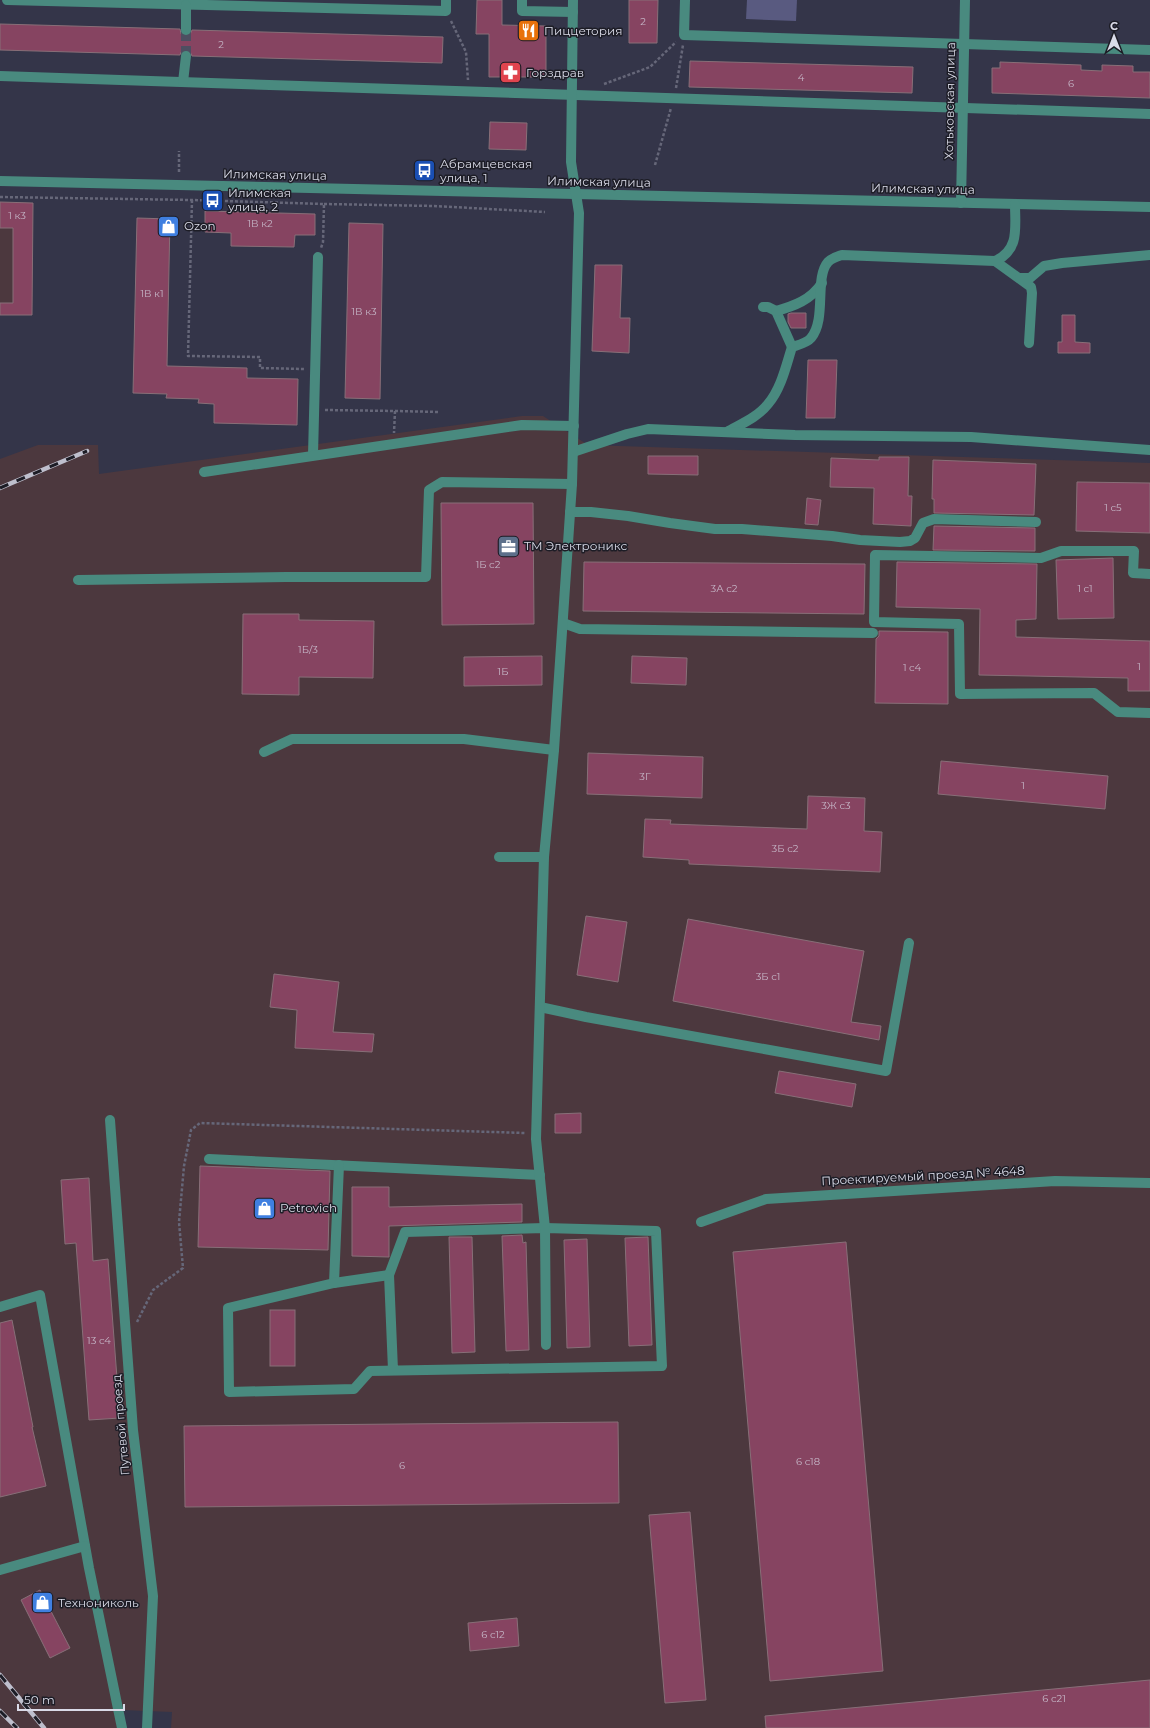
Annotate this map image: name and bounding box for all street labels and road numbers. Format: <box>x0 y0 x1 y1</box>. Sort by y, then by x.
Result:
street label: Хотьковская улица <box>941 42 958 160</box>
street label: Илимская улица <box>223 166 327 183</box>
street label: Илимская улица <box>547 173 651 190</box>
street label: Илимская улица <box>871 180 975 197</box>
street label: Проектируемый проезд № 4648 <box>821 1163 1025 1188</box>
street label: Путевой проезд <box>109 1374 132 1476</box>

